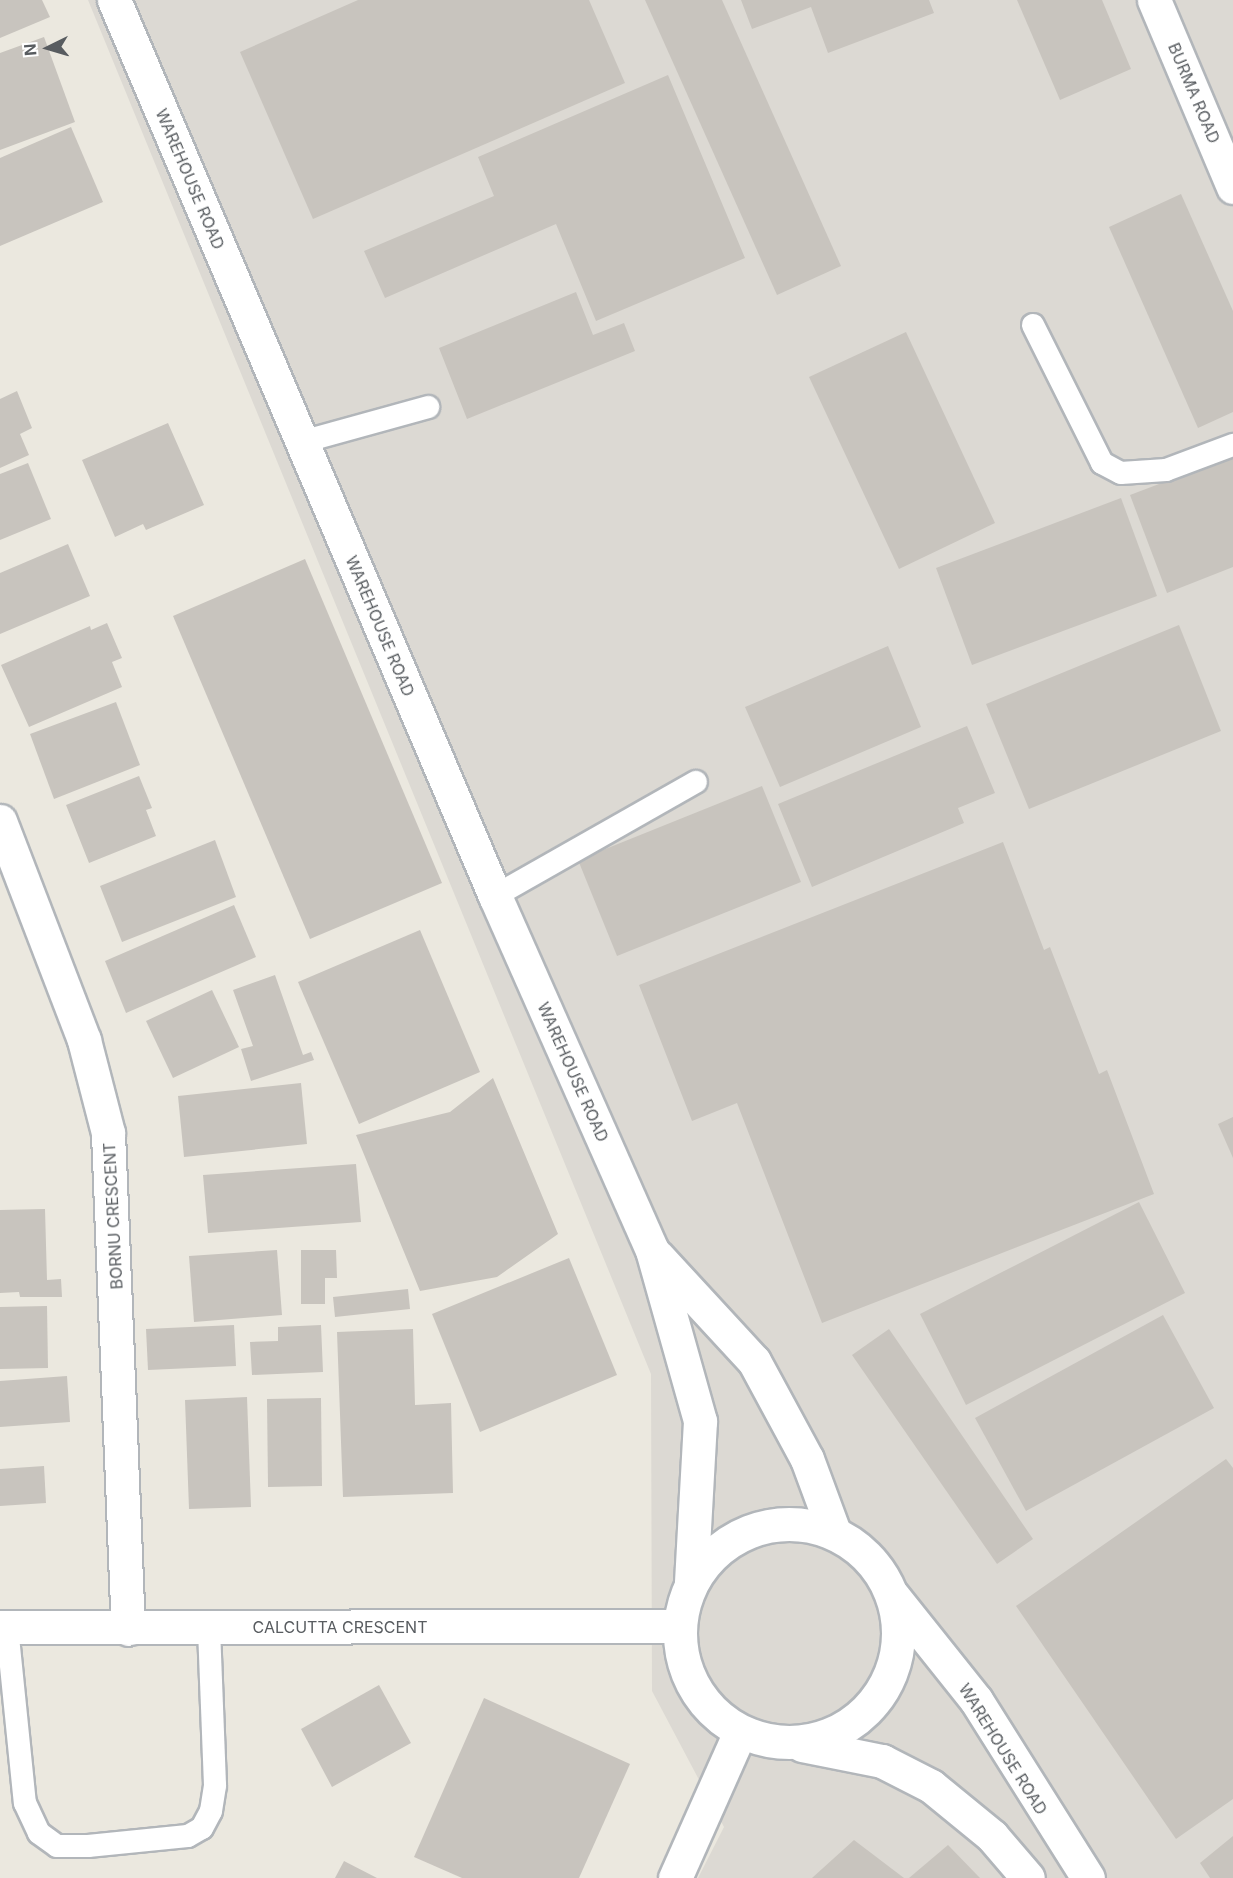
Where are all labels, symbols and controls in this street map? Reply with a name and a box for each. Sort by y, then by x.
north arrow [18,18,78,78]
street label: BURMA ROAD [1164,40,1224,146]
text: N [20,43,41,57]
street label: WAREHOUSE ROAD [152,106,228,252]
street label: WAREHOUSE ROAD [342,553,418,699]
street label: WAREHOUSE ROAD [534,999,612,1145]
street label: BORNU CRESCENT [100,1142,126,1290]
street label: CALCUTTA CRESCENT [253,1617,427,1637]
street label: WAREHOUSE ROAD [955,1680,1051,1818]

